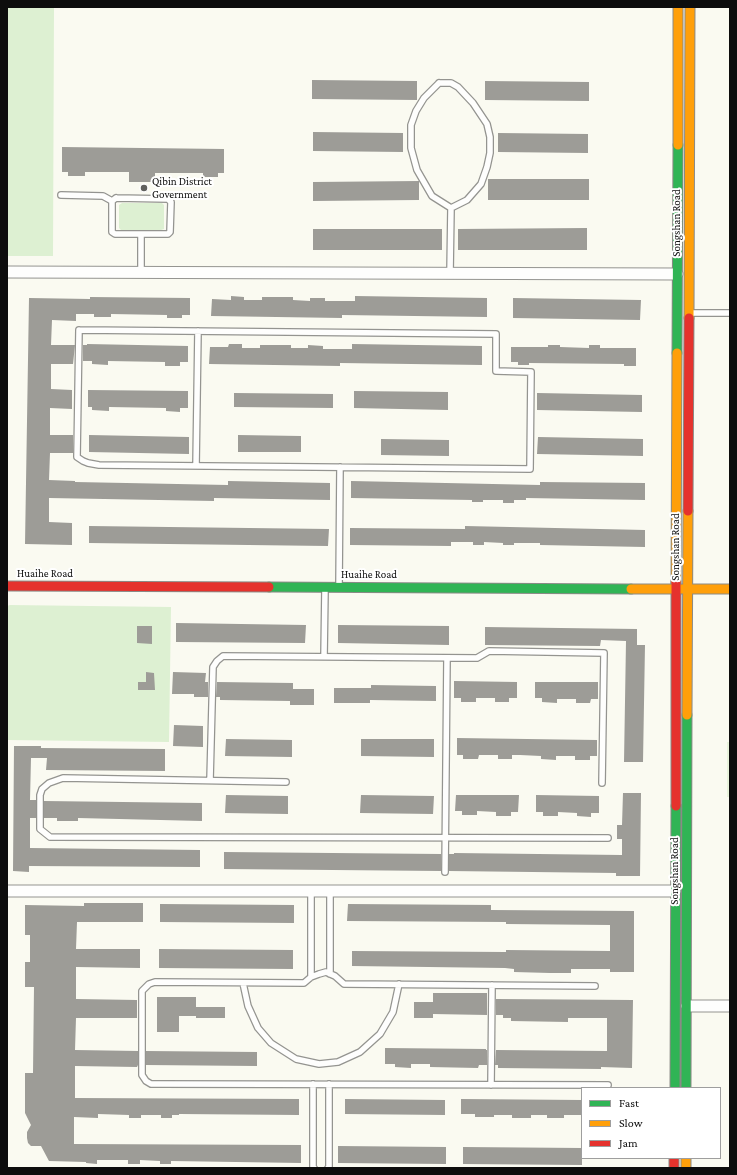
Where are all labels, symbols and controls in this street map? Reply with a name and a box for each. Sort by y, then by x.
place label: Qibin District Government [152,175,212,201]
marker: Qibin District Government [139,183,149,193]
street label: Songshan Road [670,189,684,257]
street label: Songshan Road [669,513,683,581]
street label: Huaihe Road [17,567,73,581]
street label: Huaihe Road [341,568,397,582]
street label: Songshan Road [668,837,682,905]
legend [581,1087,721,1159]
text: Fast [619,1096,639,1110]
text: Slow [619,1116,643,1130]
text: Jam [619,1136,638,1150]

